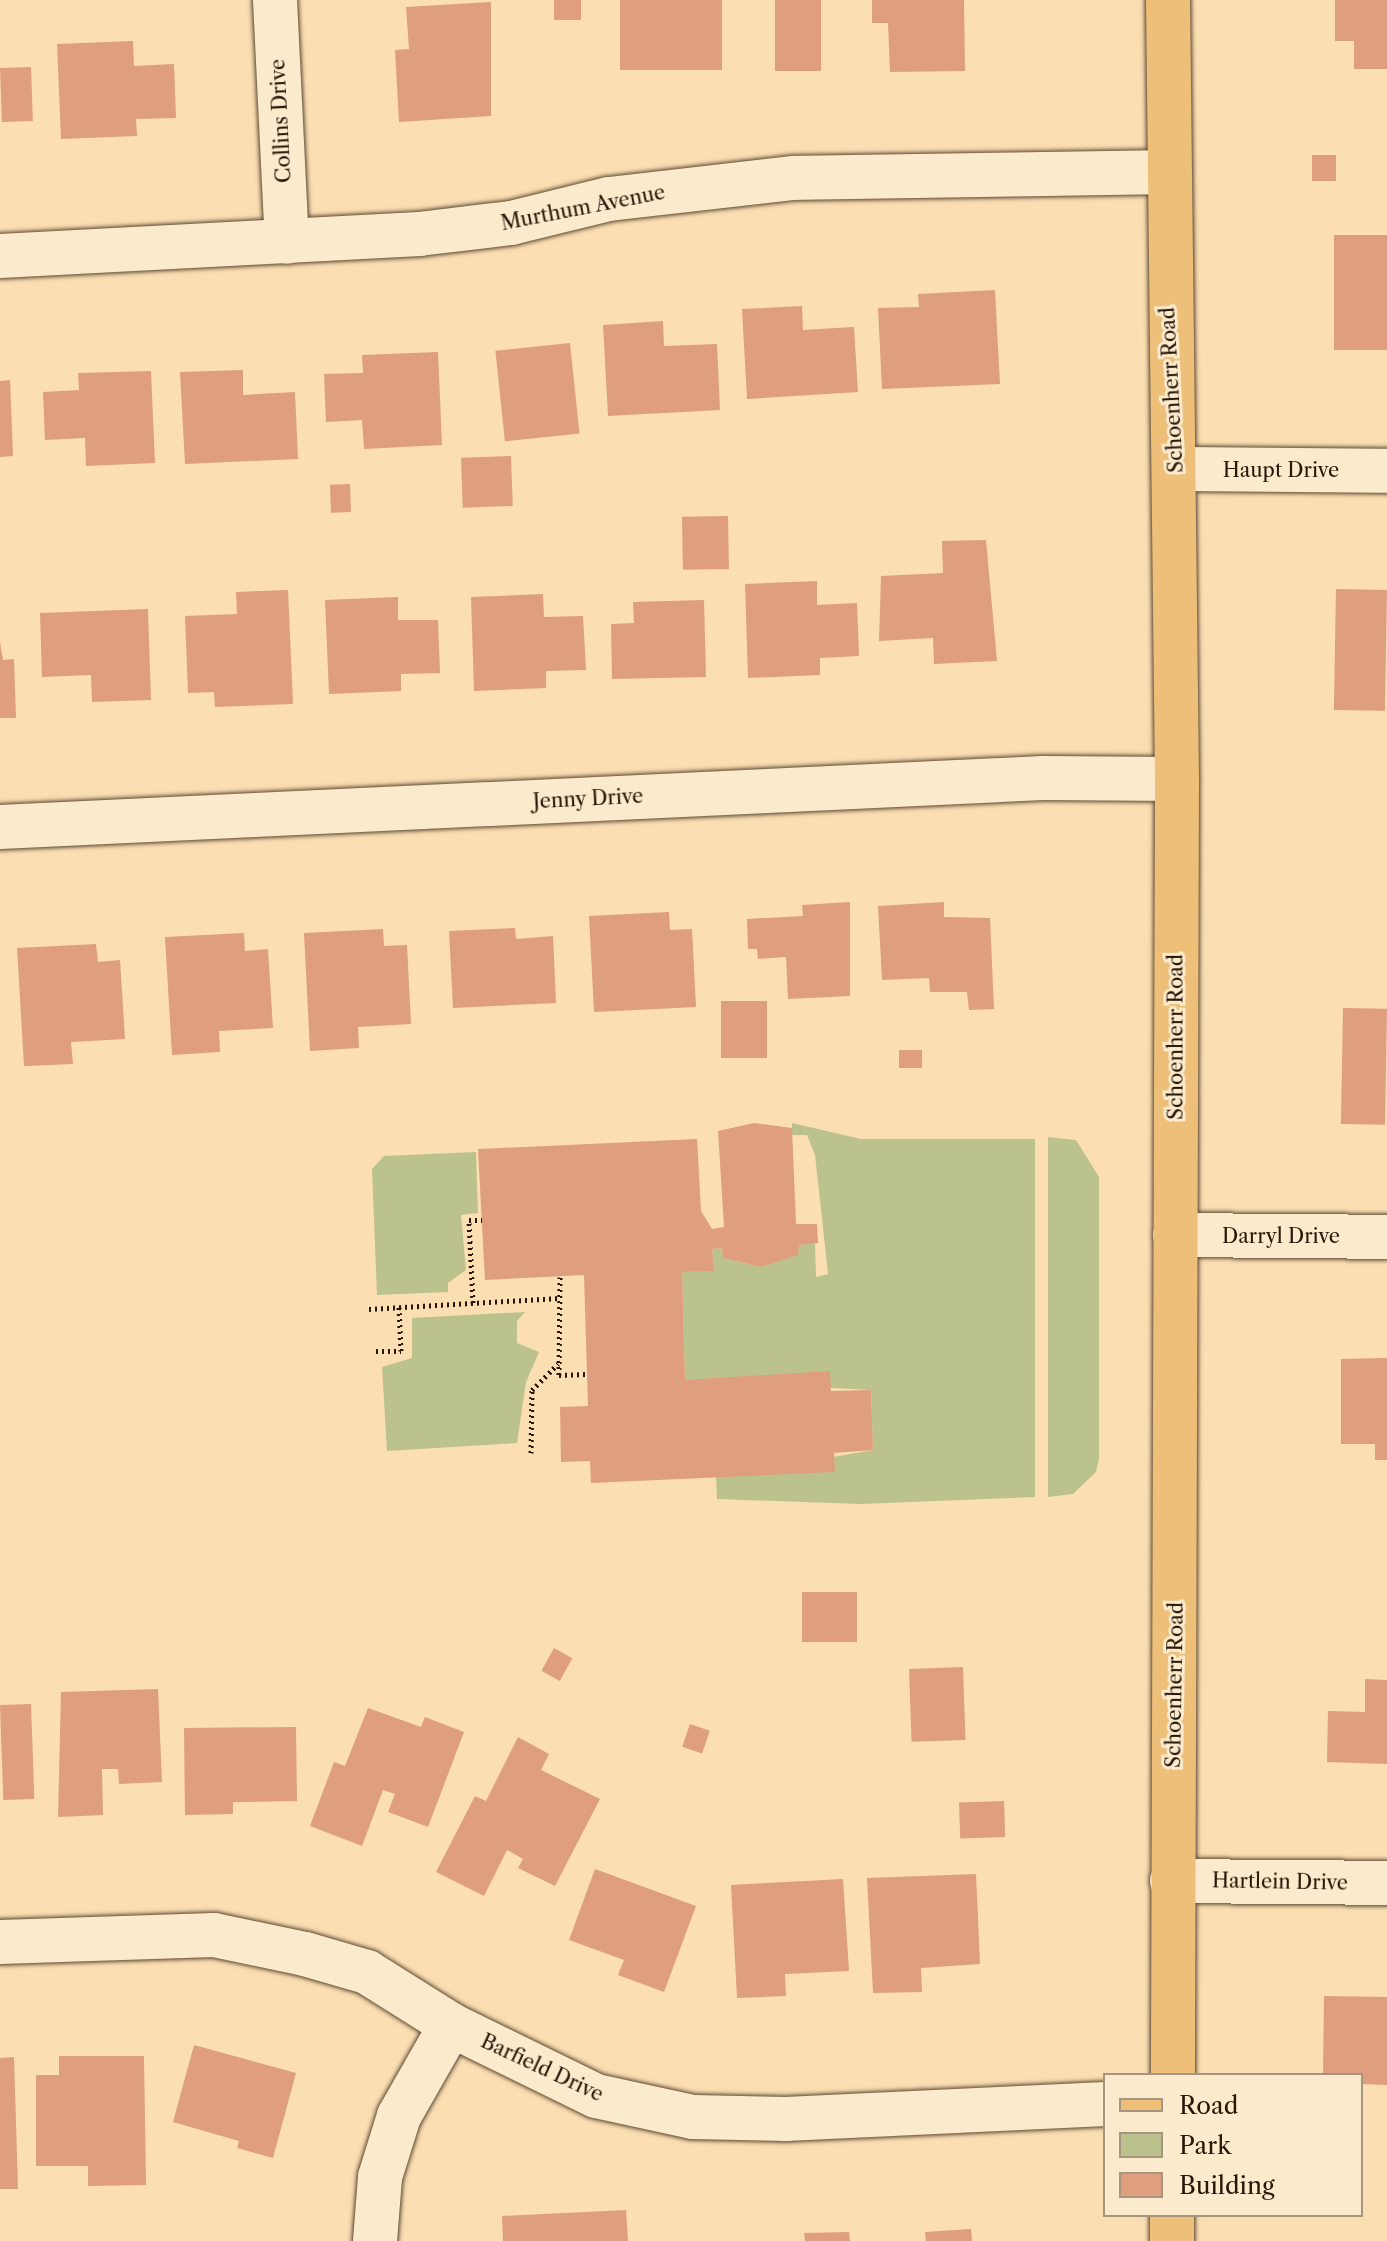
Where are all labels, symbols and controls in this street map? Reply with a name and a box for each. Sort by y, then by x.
street label: Collins Drive [266,58,296,184]
street label: Murthum Avenue [498,180,668,236]
street label: Schoenherr Road [1156,306,1188,474]
street label: Haupt Drive [1223,458,1339,482]
street label: Jenny Drive [532,784,644,814]
street label: Schoenherr Road [1164,954,1188,1120]
street label: Darryl Drive [1222,1224,1340,1248]
street label: Schoenherr Road [1162,1602,1188,1768]
street label: Hartlein Drive [1212,1869,1348,1895]
street label: Barfield Drive [477,2029,607,2107]
legend [1103,2073,1363,2217]
text: Road [1179,2091,1238,2120]
text: Park [1179,2131,1231,2160]
text: Building [1179,2171,1275,2200]

